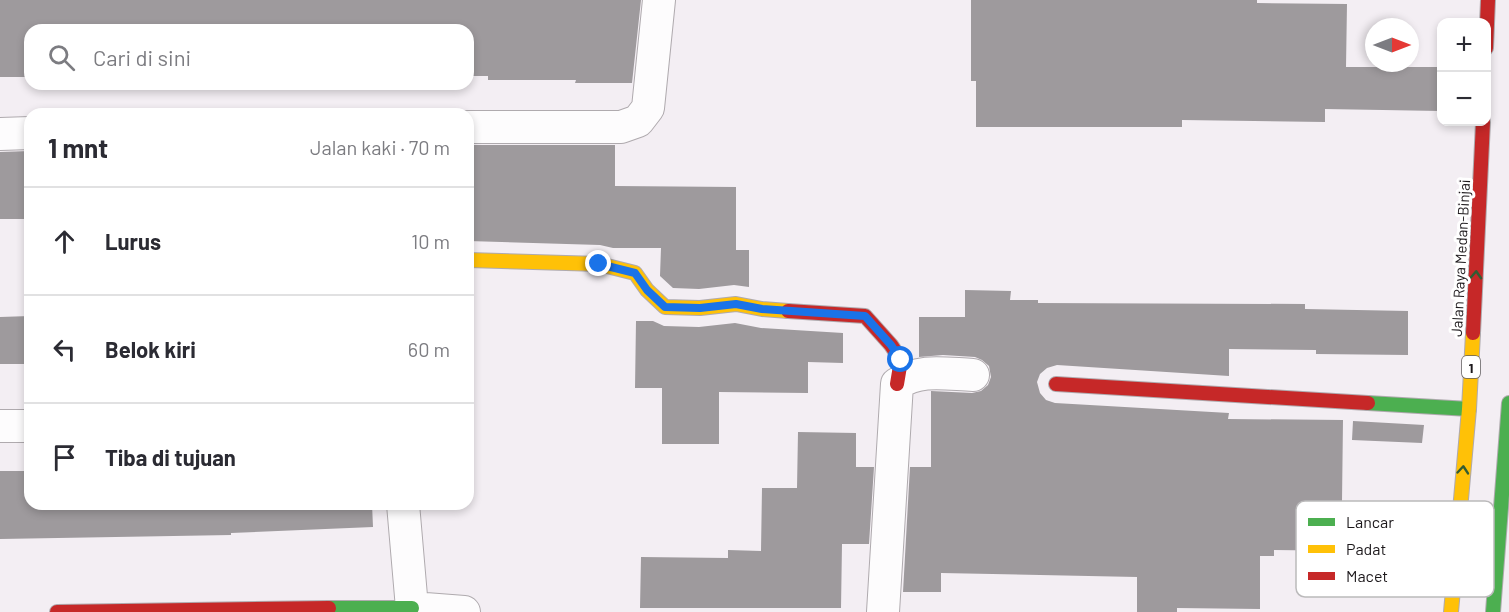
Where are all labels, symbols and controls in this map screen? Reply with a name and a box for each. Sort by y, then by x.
north arrow [1365,18,1419,72]
map controls [1437,18,1491,126]
button: + [1437,18,1491,72]
search box [24,24,474,90]
icon: search [45,41,78,74]
text: Cari di sini [93,44,191,70]
button: − [1437,72,1491,126]
text: 1 mnt [48,132,108,163]
text: Jalan kaki · 70 m [310,135,450,159]
street label: Jalan Raya Medan-Binjai [1447,179,1473,337]
icon: ahead [48,225,81,258]
text: Lurus [105,228,161,254]
text: 10 m [411,229,450,253]
route end [585,250,611,276]
one-way arrow [1469,271,1482,280]
icon: left [48,333,81,366]
text: Belok kiri [105,336,196,362]
text: 60 m [408,337,450,361]
route start [887,346,913,372]
road number: 1 [1462,356,1480,378]
icon: arrive [48,441,81,474]
text: Tiba di tujuan [105,444,236,470]
one-way arrow [1456,465,1469,475]
legend [1296,501,1494,597]
text: Lancar [1346,512,1394,531]
text: Padat [1346,539,1386,558]
text: Macet [1346,566,1388,585]

